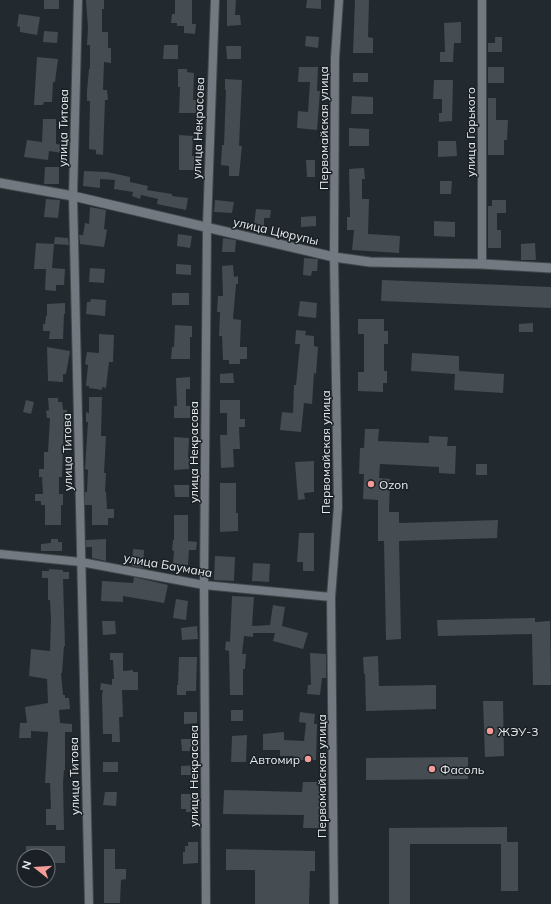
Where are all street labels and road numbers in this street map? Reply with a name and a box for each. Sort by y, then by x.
street label: Первомайская улица [316,66,331,190]
street label: улица Некрасова [189,77,207,179]
street label: улица Горького [463,87,478,177]
street label: улица Титова [55,89,71,167]
street label: улица Цюрупы [232,214,320,248]
street label: Первомайская улица [318,390,333,514]
street label: улица Некрасова [186,401,201,503]
street label: улица Титова [59,413,75,491]
street label: улица Баумана [122,550,214,580]
street label: Первомайская улица [314,714,329,838]
street label: улица Некрасова [186,725,201,827]
street label: улица Титова [66,737,82,815]

